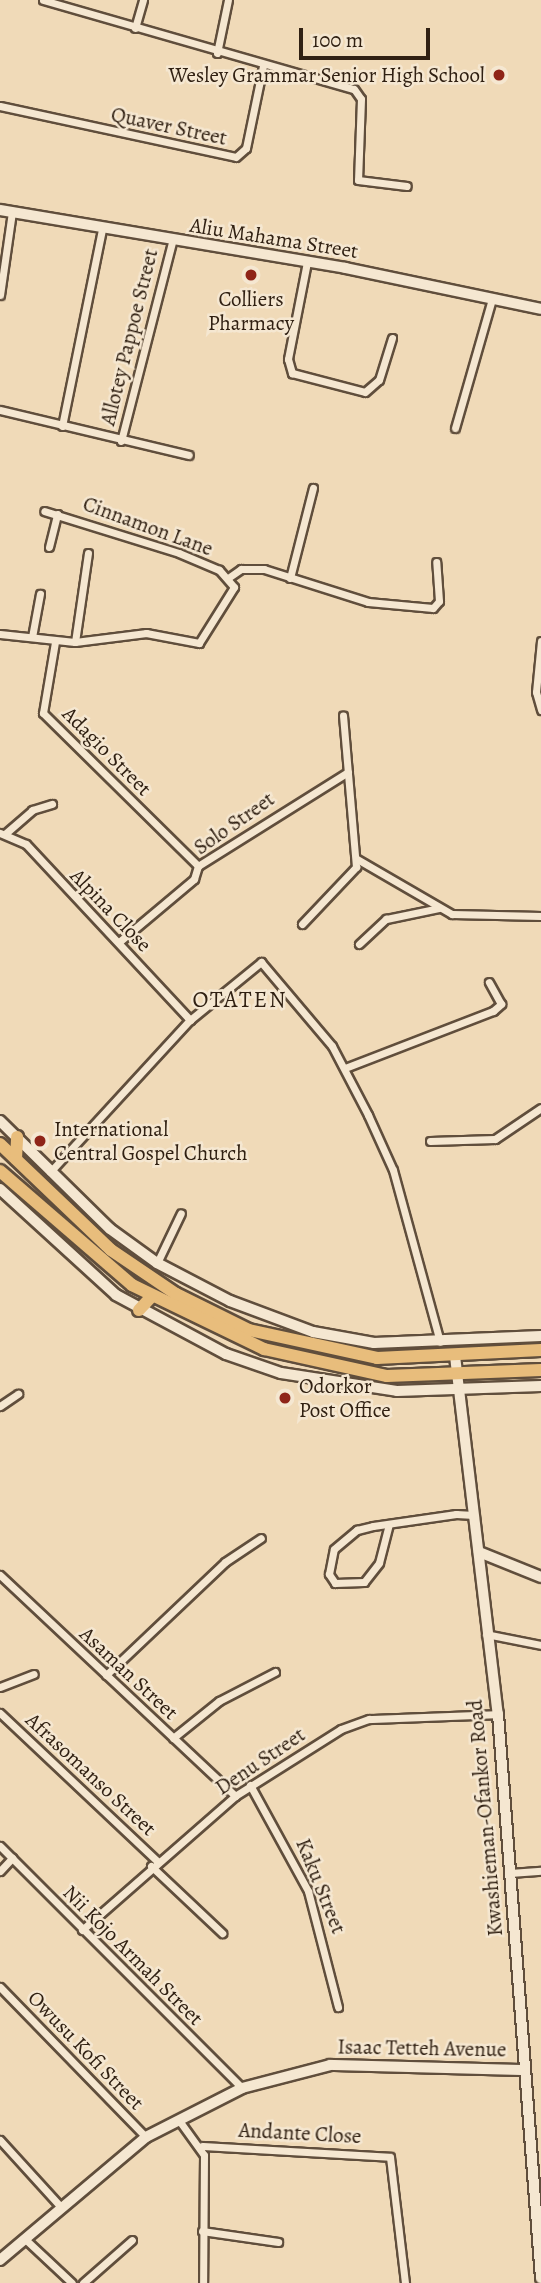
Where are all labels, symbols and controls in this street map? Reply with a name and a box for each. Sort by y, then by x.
scale bar [303,14,434,58]
text: 100 m [312,26,363,54]
place label: Wesley Grammar Senior High School [168,62,485,88]
marker: Wesley Grammar Senior High School [491,67,507,83]
street label: Quaver Street [109,101,229,151]
street label: Aliu Mahama Street [188,212,360,264]
street label: Allotey Pappoe Street [95,246,163,428]
marker: Colliers Pharmacy [243,267,259,283]
place label: Colliers Pharmacy [208,286,294,336]
street label: Cinnamon Lane [80,491,216,561]
street label: Adagio Street [57,701,157,801]
street label: Solo Street [189,786,279,860]
street label: Alpina Close [65,863,157,957]
district label: OTATEN [193,986,287,1014]
place label: International Central Gospel Church [54,1116,247,1166]
marker: International Central Gospel Church [32,1133,48,1149]
place label: Odorkor Post Office [299,1373,391,1423]
marker: Odorkor Post Office [277,1390,293,1406]
street label: Asaman Street [75,1621,183,1725]
street label: Kwashieman-Ofankor Road [462,1699,508,1937]
street label: Afrasomanso Street [21,1707,161,1841]
street label: Denu Street [210,1722,310,1800]
street label: Kaku Street [291,1835,351,1937]
street label: Nii Kojo Armah Street [58,1880,208,2030]
street label: Owusu Kofi Street [23,1985,149,2115]
street label: Isaac Tetteh Avenue [337,2034,507,2062]
street label: Andante Close [238,2117,362,2149]

